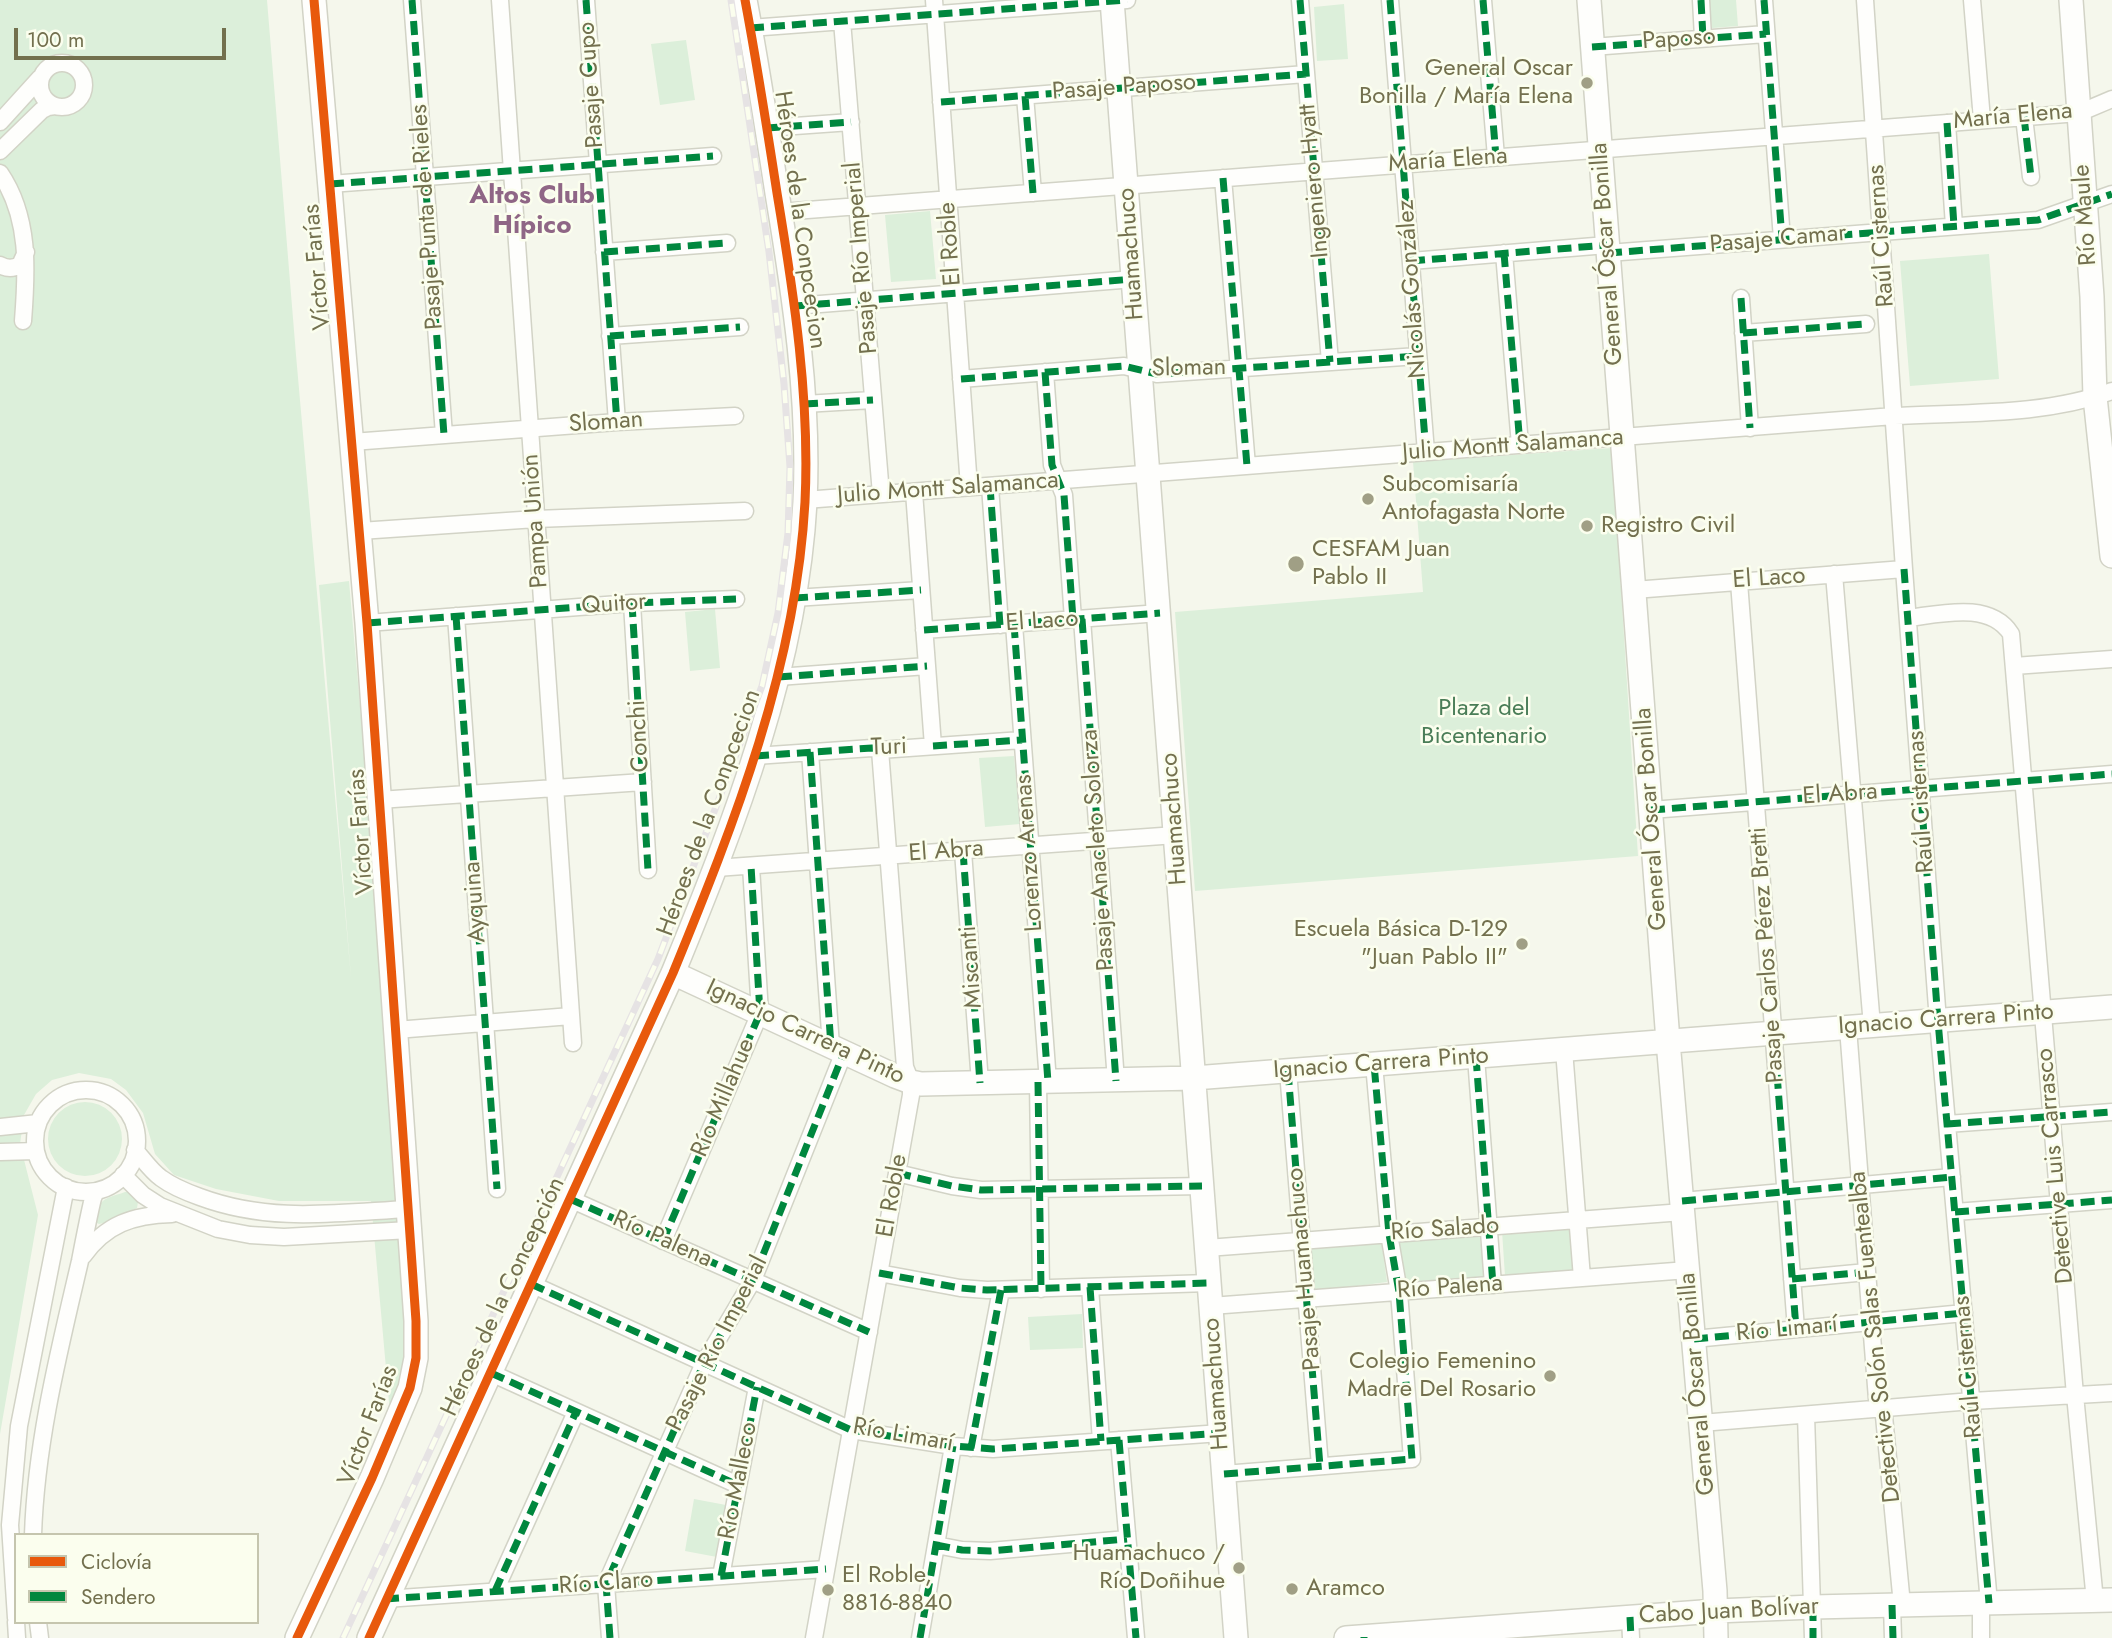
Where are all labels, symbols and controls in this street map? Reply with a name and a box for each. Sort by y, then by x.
scale bar [18,14,229,58]
street label: Pasaje Cupo [573,21,611,149]
street label: Paposo [1641,23,1717,57]
text: 100 m [27,25,84,55]
place label: General Oscar Bonilla / María Elena [1359,55,1573,111]
street label: Pasaje Paposo [1051,69,1197,107]
marker: General Oscar Bonilla / María Elena [1579,75,1595,91]
street label: Héroes de la Conpcecion [767,89,831,351]
street label: María Elena [1952,97,2074,137]
street label: Pasaje Punta de Rieles [406,103,450,331]
street label: Ingeniero Hyatt [1294,103,1336,259]
street label: María Elena [1387,142,1509,180]
street label: General Óscar Bonilla [1586,142,1630,366]
street label: Pasaje Río Imperial [839,161,885,355]
street label: Río Maule [2068,163,2104,267]
street label: Raúl Cisternas [1863,164,1901,308]
district label: Altos Club Hípico [469,181,595,242]
street label: Huamachuco [1113,187,1151,321]
street label: Nicolás González [1392,199,1434,379]
street label: El Roble [934,201,968,287]
street label: Víctor Farías [298,203,338,331]
street label: Pasaje Camar [1708,220,1848,260]
street label: Sloman [1151,354,1227,384]
street label: Sloman [568,406,644,440]
street label: Julio Montt Salamanca [1401,424,1625,468]
street label: Pampa Unión [517,453,555,589]
street label: Julio Montt Salamanca [836,467,1060,511]
place label: Subcomisaría Antofagasta Norte [1382,471,1565,527]
marker: Subcomisaría Antofagasta Norte [1360,491,1376,507]
place label: Registro Civil [1601,512,1735,540]
marker: Registro Civil [1579,518,1595,534]
place label: CESFAM Juan Pablo II [1312,536,1450,592]
marker: CESFAM Juan Pablo II [1286,554,1306,574]
street label: El Laco [1732,562,1806,596]
street label: Quitor [581,588,647,622]
street label: El Laco [1005,605,1079,639]
street label: Héroes de la Conpcecion [652,686,768,940]
park label: Plaza del Bicentenario [1421,695,1547,751]
street label: Conchi [624,699,656,773]
street label: General Óscar Bonilla [1630,707,1674,931]
street label: Pasaje Anacleto Solorza [1076,728,1122,972]
street label: Raúl Cisternas [1903,730,1941,874]
street label: Turi [870,733,908,763]
street label: Huamachuco [1156,752,1194,886]
street label: Víctor Farías [343,768,381,896]
street label: Lorenzo Arenas [1010,773,1050,933]
street label: El Abra [1801,778,1879,812]
street label: Pasaje Carlos Pérez Bretti [1745,826,1791,1084]
street label: El Abra [907,835,985,869]
street label: Ayquina [459,860,493,944]
place label: Escuela Básica D-129 "Juan Pablo II" [1294,916,1508,972]
street label: Miscanti [955,925,989,1009]
marker: Escuela Básica D-129 "Juan Pablo II" [1514,936,1530,952]
street label: Ignacio Carrera Pinto [701,974,909,1092]
street label: Ignacio Carrera Pinto [1837,998,2055,1042]
street label: Río Millahue [686,1034,762,1162]
street label: Ignacio Carrera Pinto [1272,1042,1490,1086]
street label: Detective Luis Carrasco [2031,1047,2081,1285]
street label: El Roble [872,1152,914,1240]
street label: Pasaje Huamachuco [1282,1166,1328,1372]
street label: Detective Solón Salas Fuentealba [1844,1170,1908,1504]
street label: Héroes de la Concepción [436,1173,572,1421]
street label: Río Palena [608,1205,716,1275]
street label: Río Salado [1390,1212,1500,1248]
street label: Pasaje Río Imperial [661,1252,775,1436]
street label: Río Palena [1396,1270,1504,1306]
street label: General Óscar Bonilla [1674,1271,1722,1497]
street label: Raúl Cisternas [1948,1295,1990,1439]
street label: Río Limarí [1735,1311,1839,1349]
street label: Huamachuco [1198,1317,1236,1451]
place label: Colegio Femenino Madre Del Rosario [1347,1348,1536,1404]
street label: Víctor Farías [333,1362,405,1490]
marker: Colegio Femenino Madre Del Rosario [1542,1368,1558,1384]
street label: Río Limarí [850,1413,956,1459]
street label: Río Malleco [714,1420,764,1542]
legend [14,1533,259,1624]
place label: Huamachuco / Río Doñihue [1073,1540,1225,1596]
text: Ciclovía [81,1547,152,1577]
marker: Huamachuco / Río Doñihue [1231,1560,1247,1576]
place label: El Roble, 8816-8840 [842,1562,952,1618]
street label: Río Claro [558,1566,654,1602]
place label: Aramco [1306,1575,1385,1603]
marker: Aramco [1284,1581,1300,1597]
text: Sendero [81,1582,156,1612]
marker: El Roble, 8816-8840 [820,1582,836,1598]
street label: Cabo Juan Bolívar [1638,1593,1820,1631]

